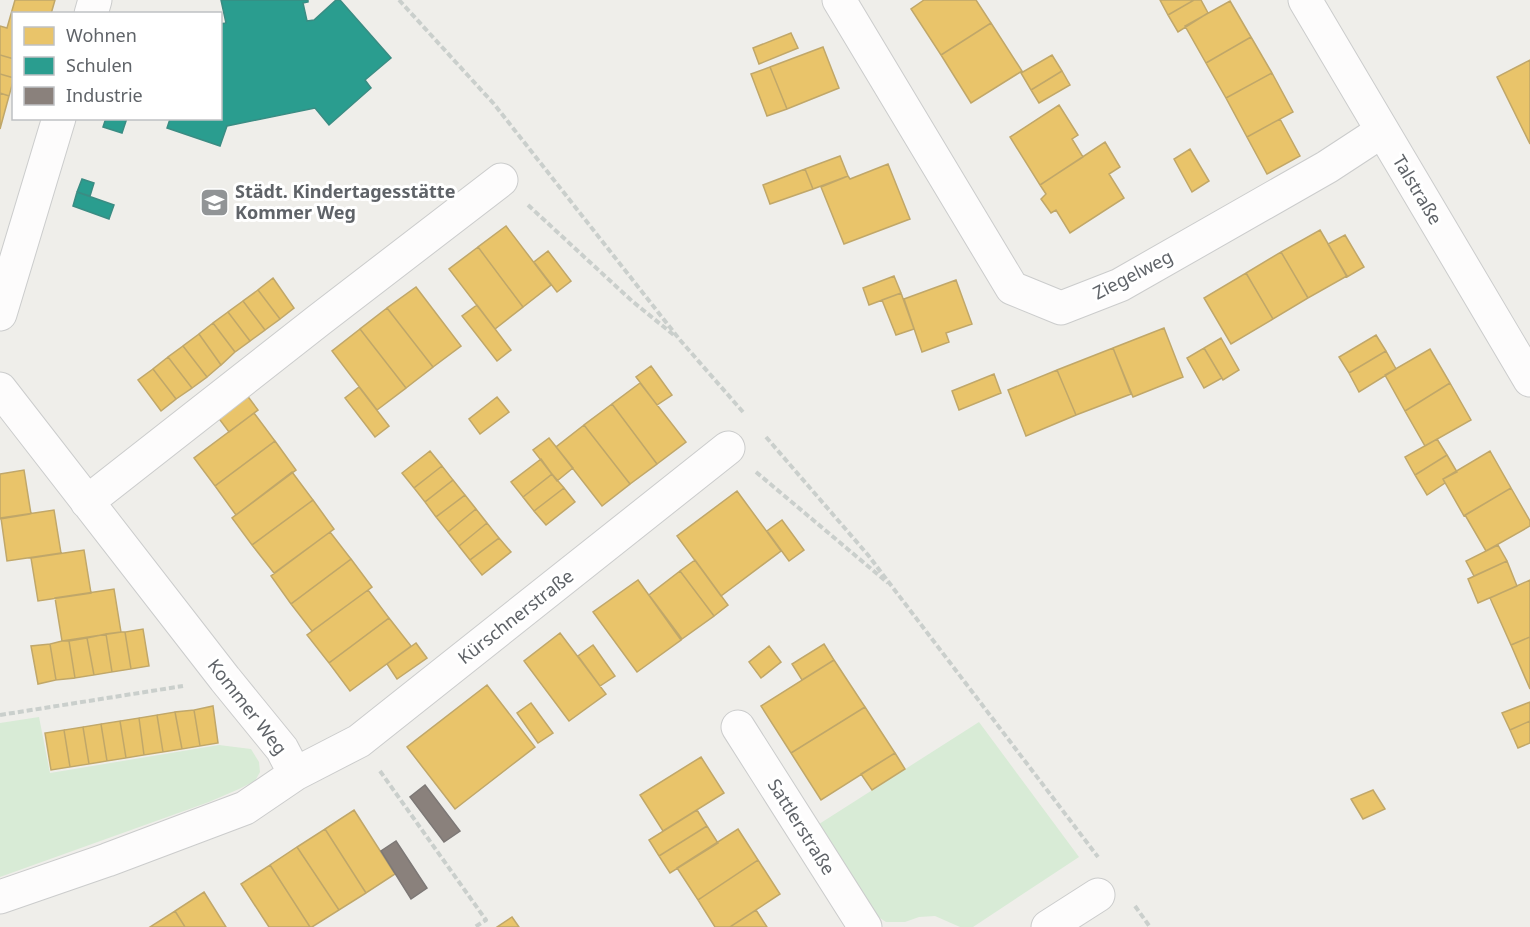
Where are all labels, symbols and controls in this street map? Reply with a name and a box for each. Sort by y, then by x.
legend [12,12,222,120]
text: Wohnen [66,23,137,47]
text: Schulen [66,53,133,77]
text: Industrie [66,83,143,107]
street label: Talstraße [1388,150,1448,229]
place label: Städt. Kindertagesstätte Kommer Weg [235,179,455,224]
school or university icon: Städt. Kindertagesstätte Kommer Weg [198,186,230,218]
street label: Ziegelweg [1089,244,1176,304]
street label: Kürschnerstraße [453,563,578,669]
street label: Kommer Weg [203,653,293,759]
street label: Sattlerstraße [763,774,841,879]

